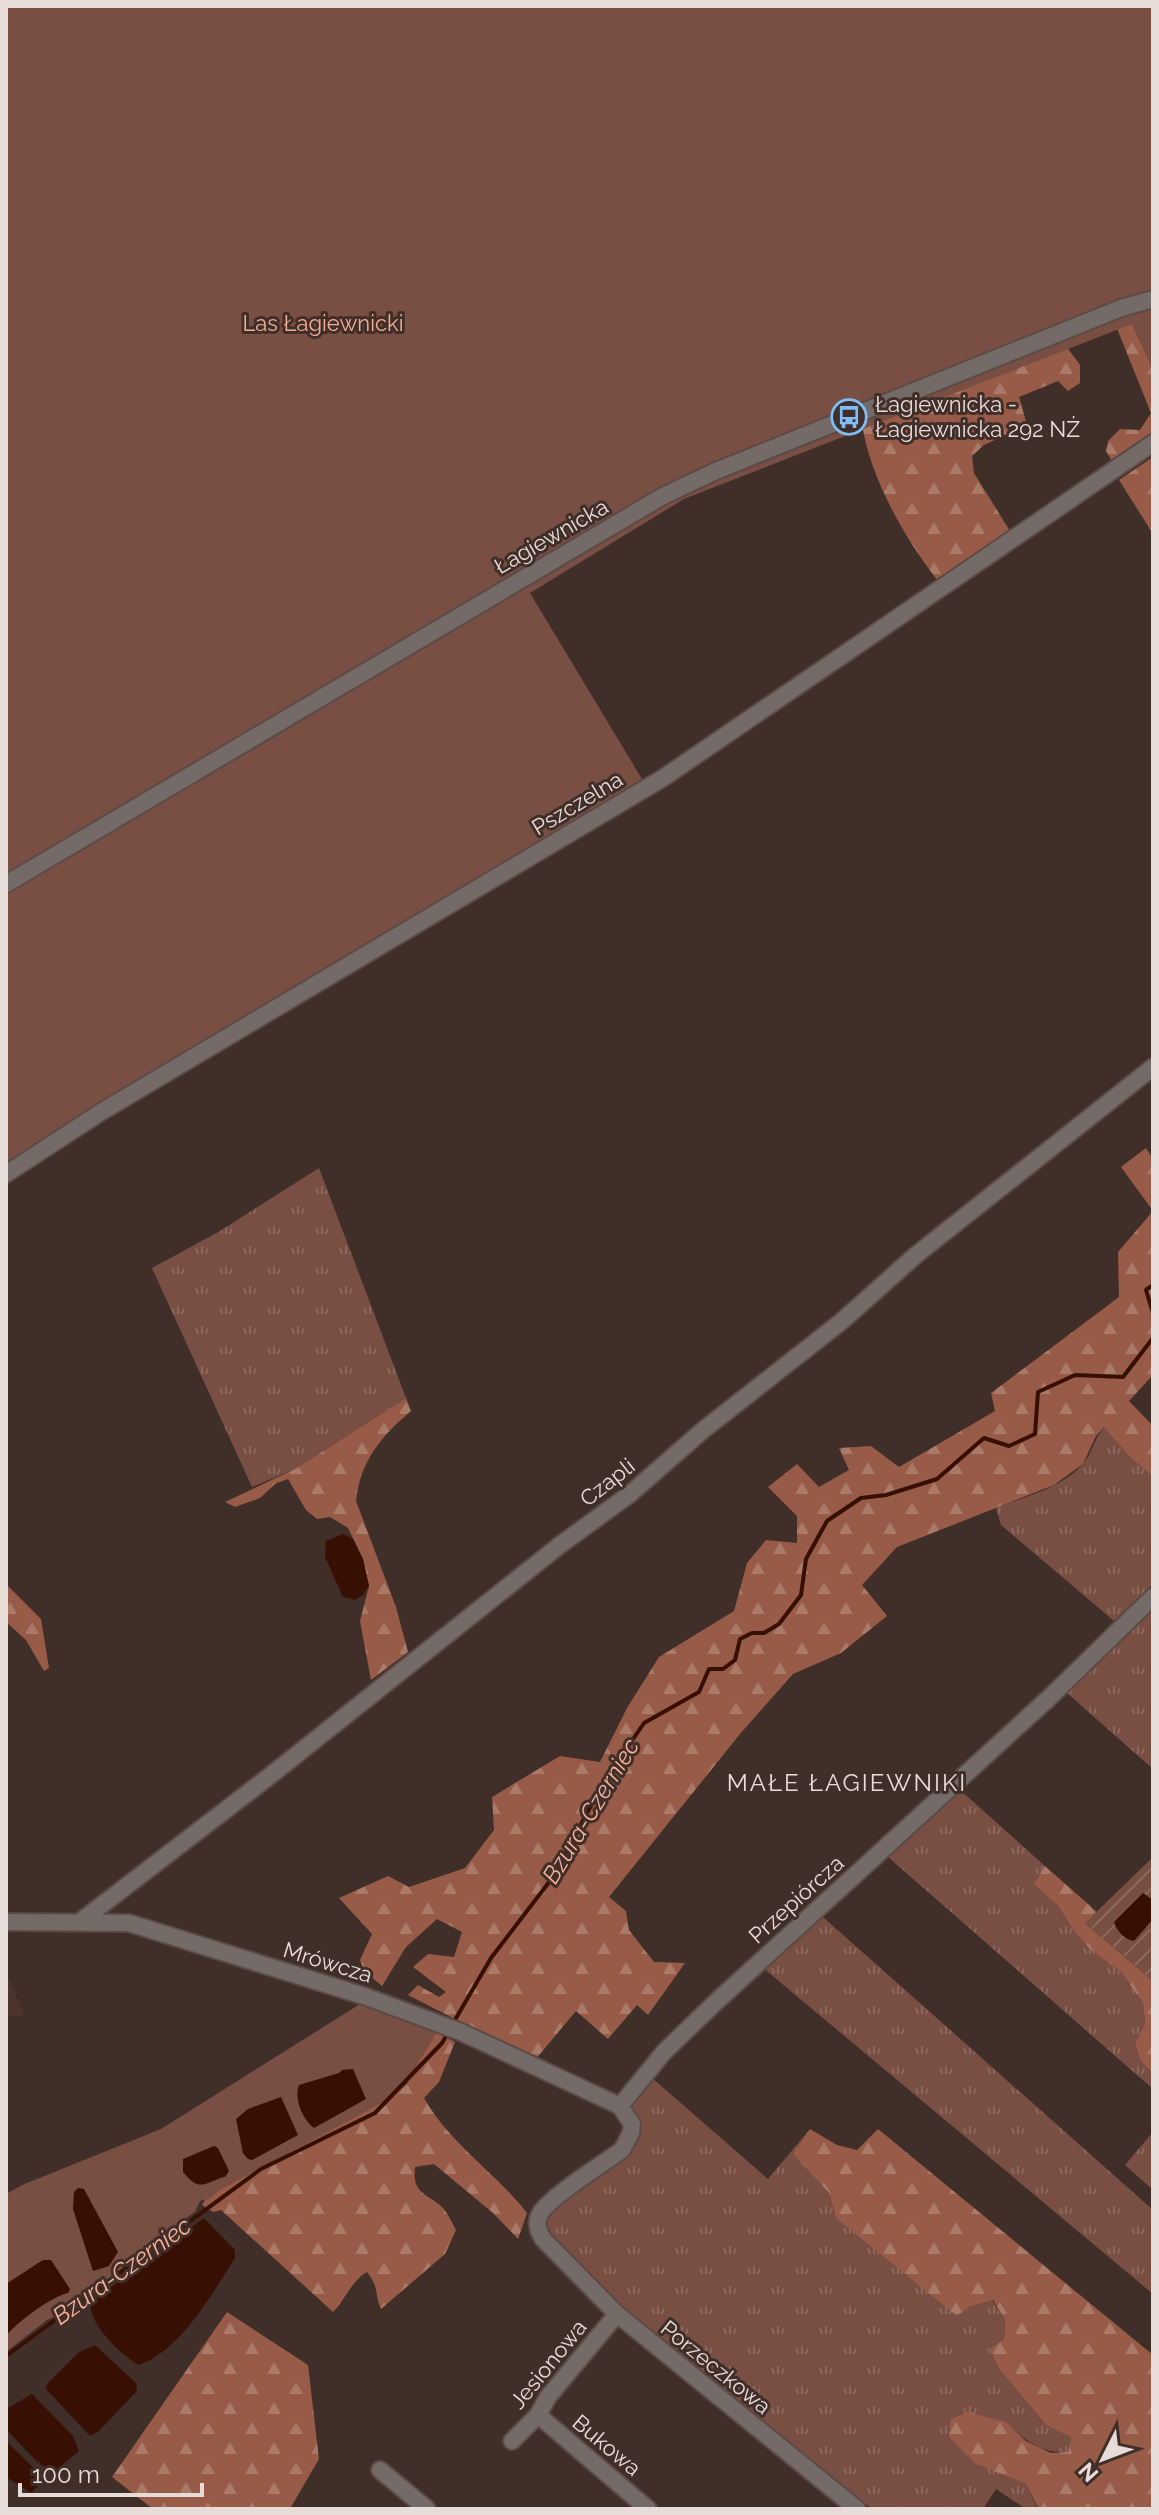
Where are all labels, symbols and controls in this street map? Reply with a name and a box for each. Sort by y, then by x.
park label: Las Łagiewnicki [242,310,404,336]
place label: Łagiewnicka - Łagiewnicka 292 NŻ [875,391,1080,442]
bus stop icon: Łagiewnicka - Łagiewnicka 292 NŻ [830,398,868,436]
street label: Łagiewnicka [489,493,613,579]
street label: Pszczelna [527,766,627,840]
street label: Czapli [574,1453,640,1511]
water label: Bzura-Czerniec [536,1733,645,1888]
district label: MAŁE ŁAGIEWNIKI [727,1768,967,1797]
street label: Przepiórcza [743,1850,849,1948]
street label: Mrówcza [280,1936,376,1988]
water label: Bzura-Czerniec [47,2210,197,2331]
street label: Jesionowa [504,2314,592,2414]
street label: Porzeczkowa [656,2315,776,2419]
street label: Bukowa [568,2409,646,2481]
north arrow [1063,2419,1143,2499]
scale bar [20,2447,202,2497]
text: N [1073,2457,1103,2487]
text: 100 m [32,2460,100,2489]

